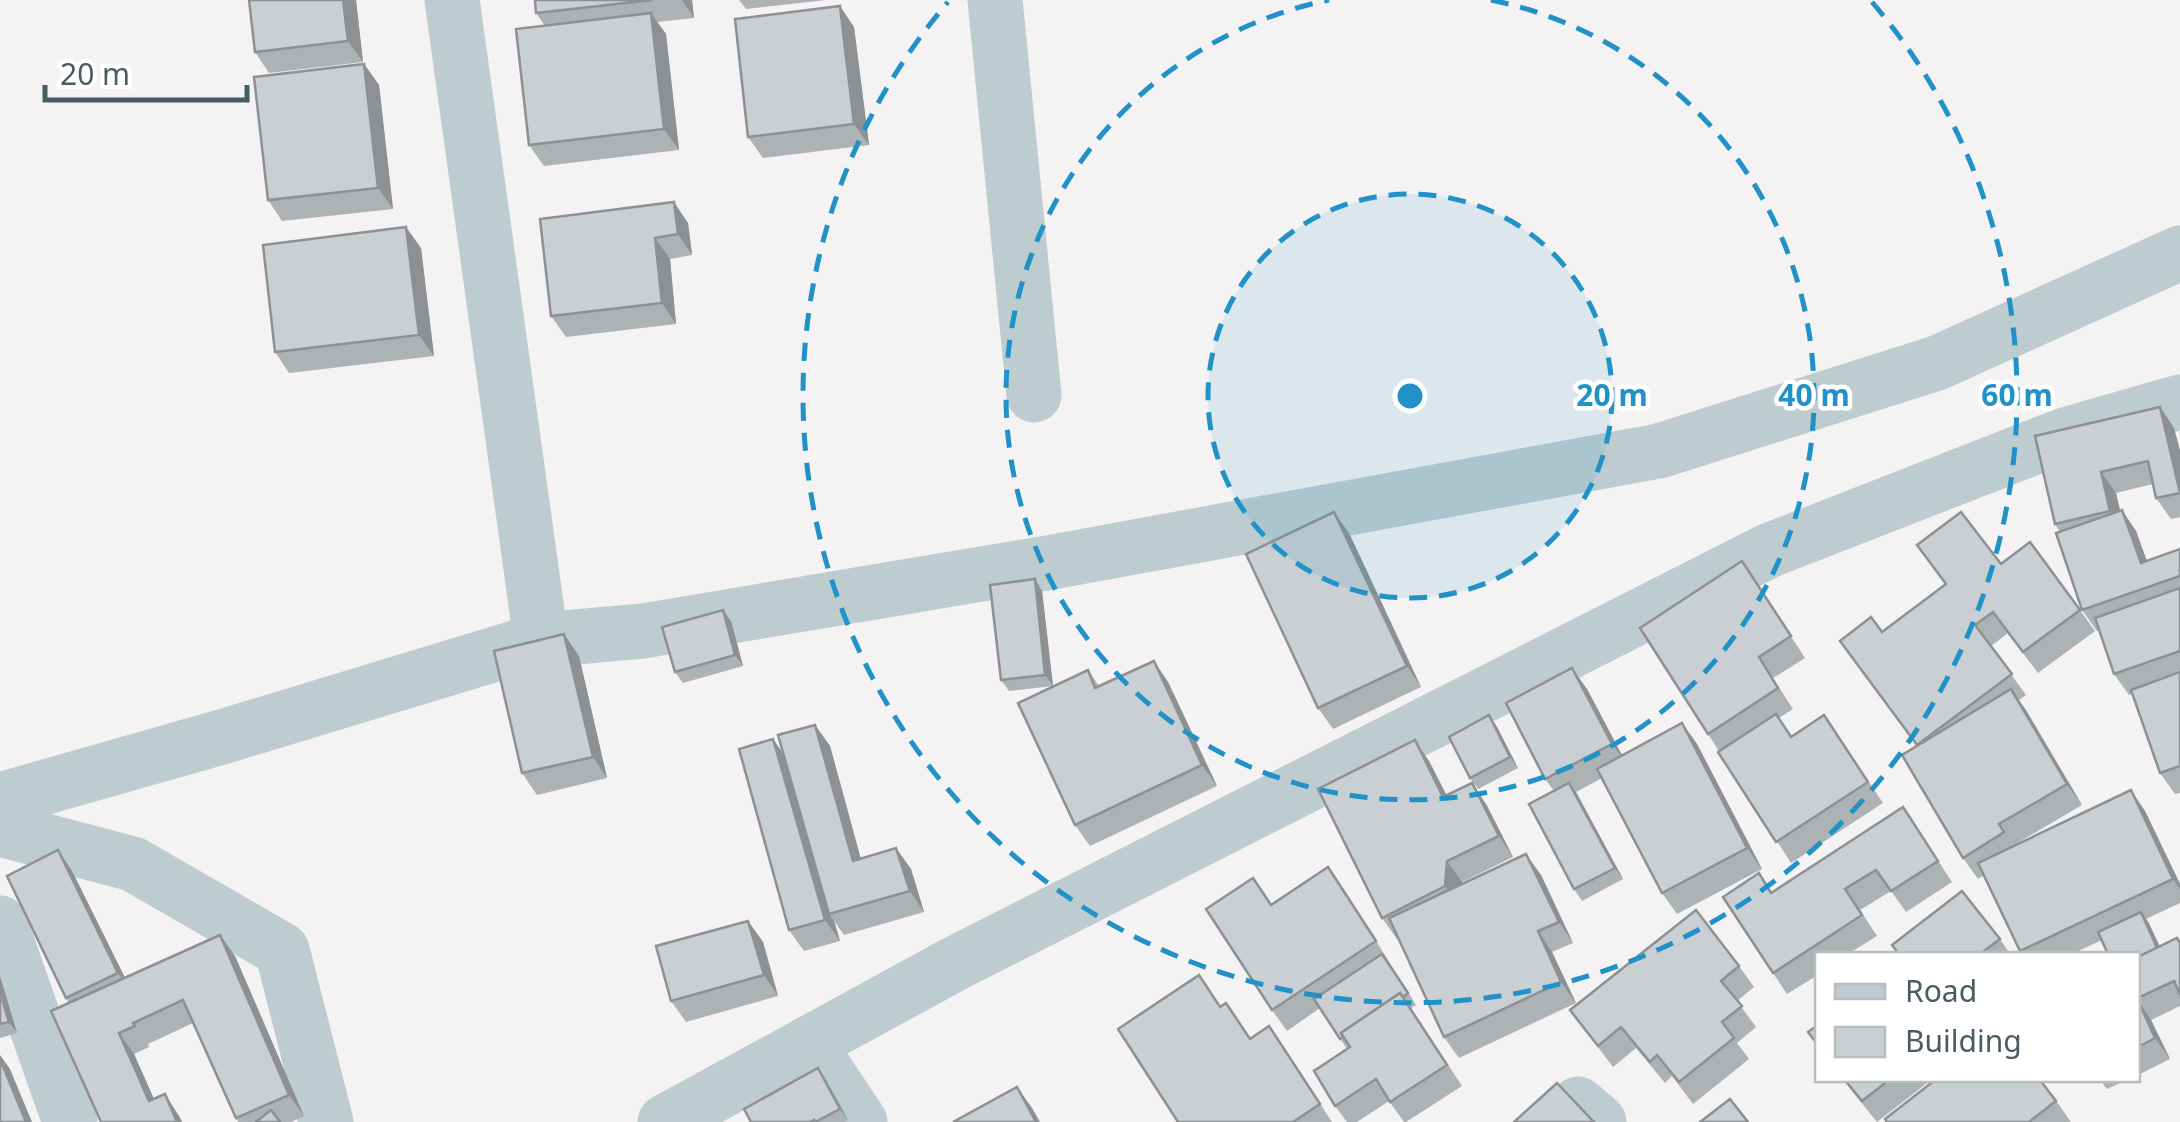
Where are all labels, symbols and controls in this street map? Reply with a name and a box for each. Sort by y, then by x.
scale bar [45,40,248,102]
text: 20 m [60,53,130,94]
text: 20 m [1576,374,1648,415]
text: 40 m [1778,374,1850,415]
text: 60 m [1981,374,2053,415]
centre of rings [1392,378,1428,414]
legend [1815,952,2140,1082]
text: Road [1905,970,1977,1011]
text: Building [1905,1020,2022,1061]

